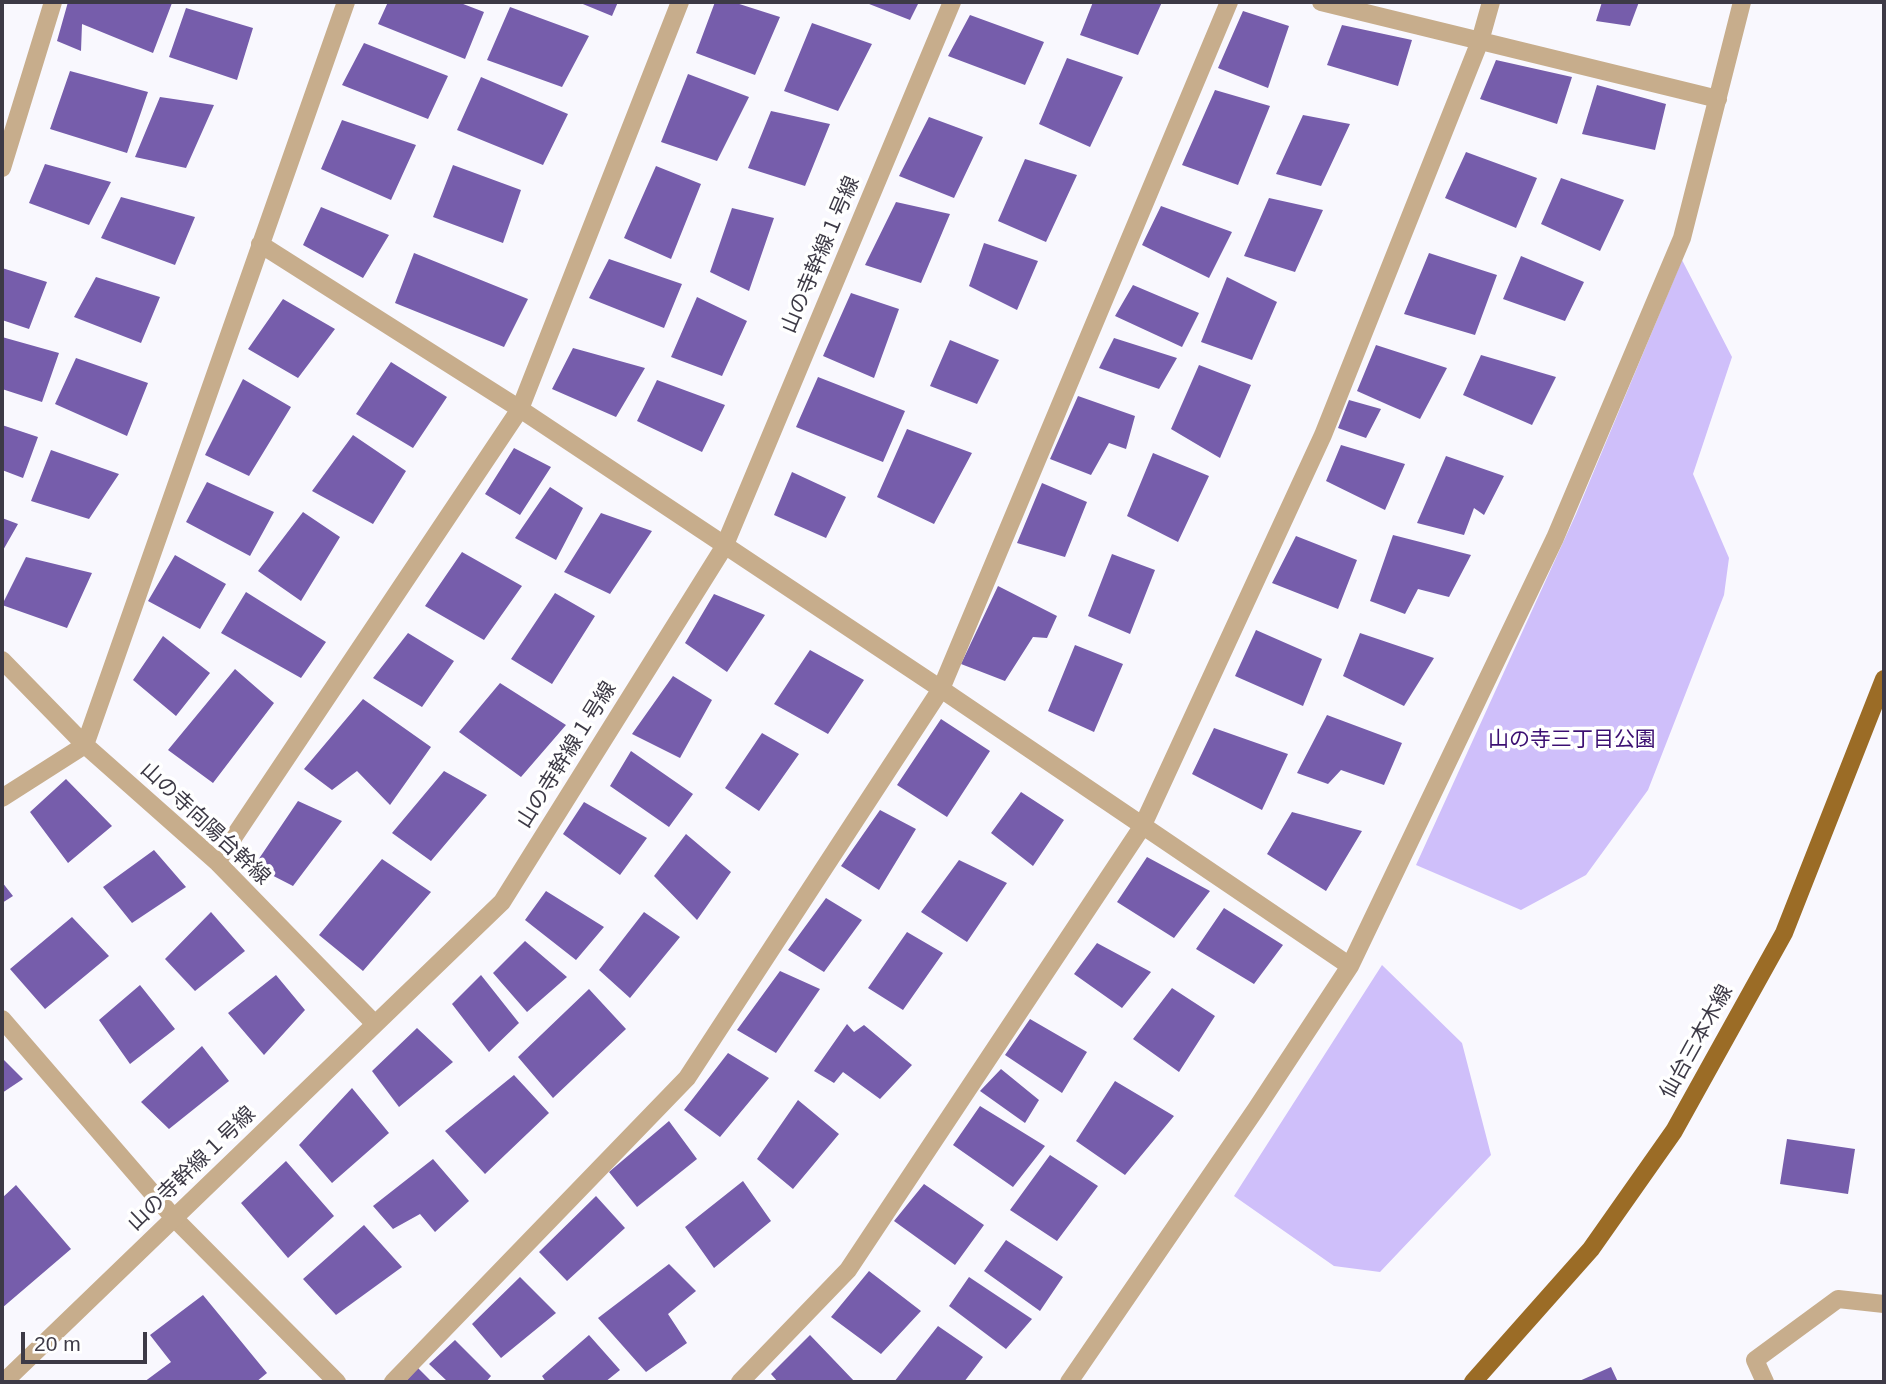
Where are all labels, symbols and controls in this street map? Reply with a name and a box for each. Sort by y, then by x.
street label: 山の寺幹線１号線 [777,173,865,337]
street label: 山の寺幹線１号線 [512,677,622,833]
park label: 山の寺三丁目公園 [1488,727,1656,753]
street label: 山の寺向陽台幹線 [135,757,275,891]
street label: 仙台三本木線 [1655,981,1739,1103]
street label: 山の寺幹線１号線 [123,1102,261,1236]
scale bar [24,1318,150,1362]
text: 20 m [34,1332,81,1355]

